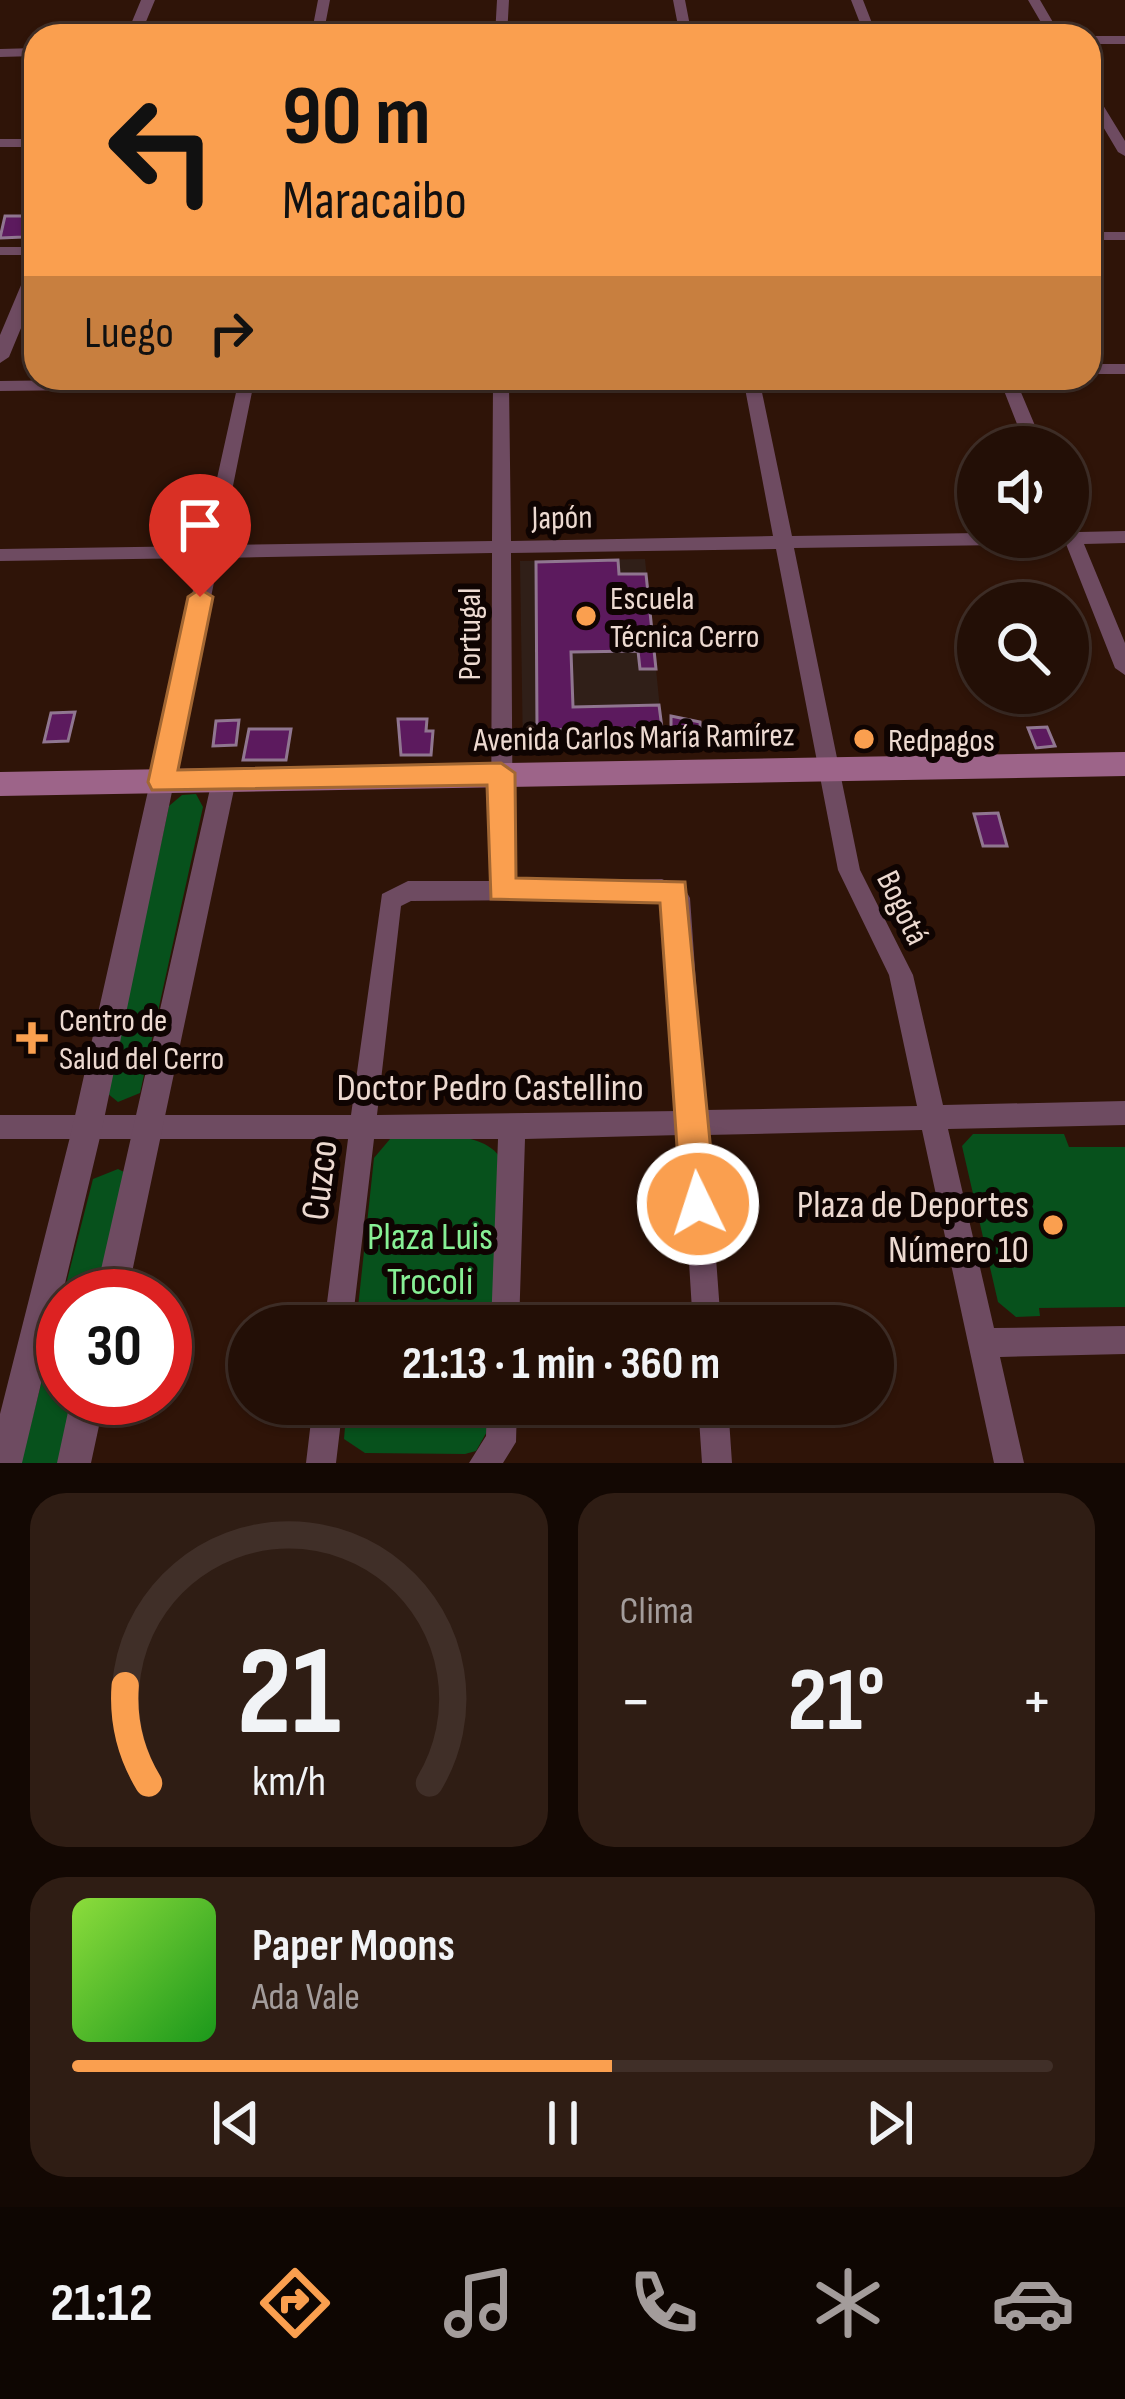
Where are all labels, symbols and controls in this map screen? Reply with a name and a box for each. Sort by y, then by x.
text: 90 m [282,67,431,168]
icon: left [84,72,240,228]
text: Maracaibo [282,169,467,234]
icon: right [198,300,264,366]
text: Luego [84,306,174,361]
map controls [957,426,1089,714]
button: sound [957,426,1089,558]
pin [149,474,251,597]
icon: arrive [167,492,233,558]
street label: Japón [530,497,593,539]
place label: Escuela Técnica Cerro [610,579,760,657]
button: search [957,582,1089,714]
street label: Portugal [450,588,490,680]
marker: Escuela Técnica Cerro [573,603,599,629]
street label: Avenida Carlos María Ramírez [472,715,795,761]
place label: Redpagos [888,721,995,761]
marker: Redpagos [851,726,877,752]
street label: Bogotá [867,864,937,952]
place label: Centro de Salud del Cerro [59,1001,224,1079]
marker: Centro de Salud del Cerro [16,1022,48,1054]
street label: Doctor Pedro Castellino [336,1065,644,1112]
street label: Cuzco [292,1138,349,1223]
position arrow [635,1141,761,1267]
place label: Plaza de Deportes Número 10 [797,1182,1029,1274]
marker: Plaza de Deportes Número 10 [1040,1212,1066,1238]
park label: Plaza Luis Trocoli [367,1214,493,1306]
speed limit sign: 30 [36,1269,192,1425]
text: 21:13 · 1 min · 360 m [402,1337,720,1392]
text: Clima [620,1588,694,1635]
text: 21 [237,1620,341,1769]
text: 21° [787,1648,885,1756]
text: − [620,1663,652,1742]
text: + [1021,1663,1053,1742]
text: km/h [252,1756,326,1808]
text: Paper Moons [252,1919,455,1974]
text: Ada Vale [252,1974,360,2021]
icon: previous [203,2090,269,2156]
icon: pause [530,2090,596,2156]
icon: next [857,2090,923,2156]
icon: directions [253,2261,337,2345]
icon: music [437,2261,521,2345]
icon: phone [622,2261,706,2345]
icon: climate [806,2261,890,2345]
icon: car [991,2261,1075,2345]
text: 21:12 [50,2271,153,2336]

